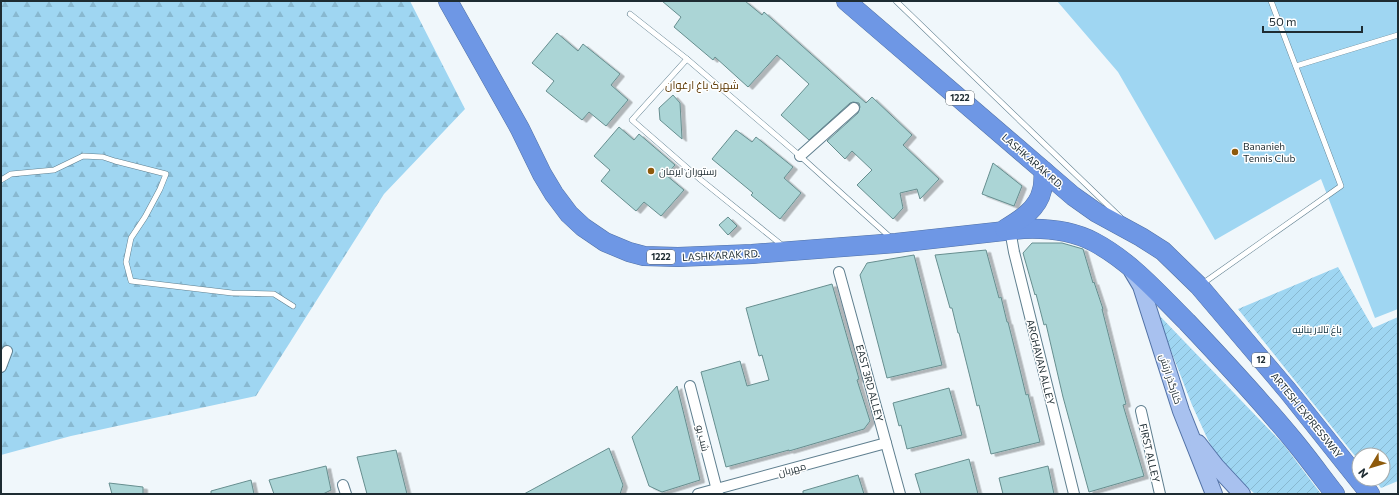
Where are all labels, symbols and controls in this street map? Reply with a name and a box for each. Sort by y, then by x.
scale bar [1263,8,1362,34]
text: 50 m [1269,14,1297,28]
district label: شهرک باغ ارغوان [665,78,739,93]
road number: 1222 [946,91,974,105]
street label: LASHKARAK RD. [1000,131,1066,191]
place label: Bananieh Tennis Club [1243,140,1295,164]
marker: Bananieh Tennis Club [1230,147,1240,157]
place label: رستوران ايرمان [659,165,717,178]
marker: رستوران ايرمان [646,166,656,176]
street label: LASHKARAK RD. [682,247,760,263]
road number: 1222 [647,250,675,264]
street label: ARGHAVAN ALLEY [1025,318,1058,406]
park label: باغ تالار بنانیه [1292,323,1342,336]
street label: EAST 3RD ALLEY [854,343,886,423]
street label: کنارگذر ارتش [1156,352,1185,406]
road number: 12 [1252,353,1270,367]
street label: ARTESH EXPRESSWAY [1269,370,1345,460]
street label: FIRST ALLEY [1137,422,1163,484]
street label: شب بو [694,424,712,452]
north arrow [1351,447,1391,487]
street label: مهربان [777,460,807,479]
text: N [1355,466,1370,481]

